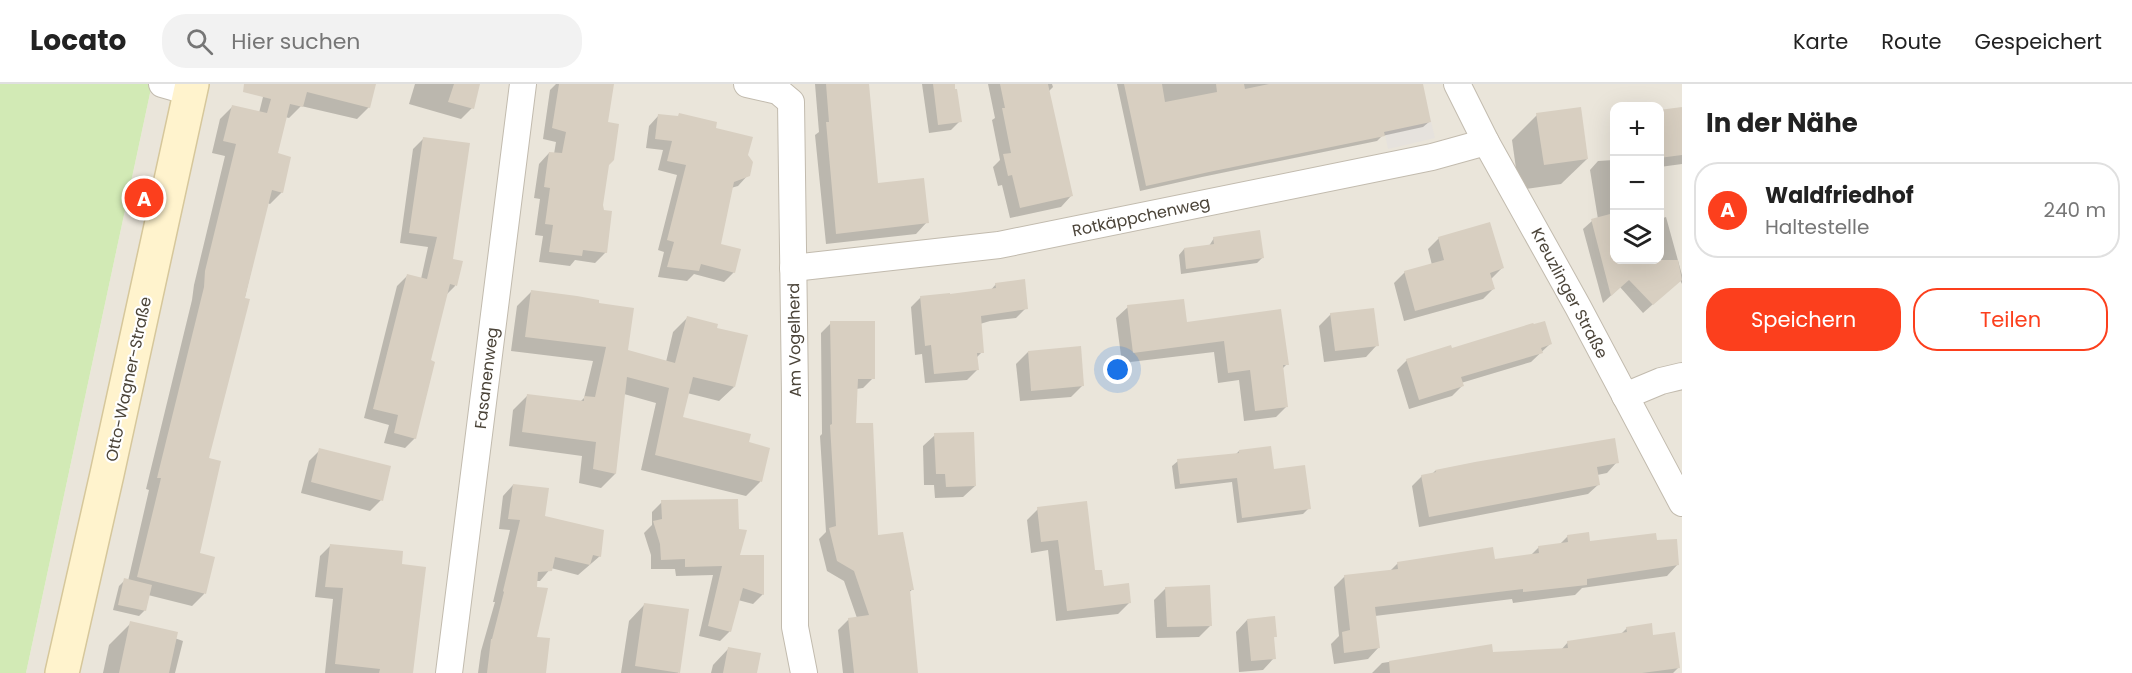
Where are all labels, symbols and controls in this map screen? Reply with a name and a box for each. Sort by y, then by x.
search box [162,14,582,68]
text: Locato [30,21,126,60]
icon: search [183,25,216,58]
text: Hier suchen [231,26,360,57]
text: Karte [1793,27,1848,56]
text: Route [1881,27,1942,56]
text: Gespeichert [1975,27,2102,56]
map controls [1610,102,1664,264]
button: + [1610,102,1664,156]
text: In der Nähe [1706,105,1858,141]
button: − [1610,156,1664,210]
pin: A [124,176,164,220]
text: Waldfriedhof [1765,180,1914,211]
street label: Rotkäppchenweg [1070,191,1212,242]
text: A [1720,196,1735,224]
text: 240 m [2043,196,2106,224]
button: layers [1610,210,1664,264]
text: Haltestelle [1765,213,1869,241]
street label: Kreuzlinger Straße [1525,224,1614,363]
street label: Am Vogelherd [782,283,807,397]
button: Speichern [1706,288,1901,351]
button: Teilen [1913,288,2108,351]
street label: Otto-Wagner-Straße [100,294,157,464]
street label: Fasanenweg [469,326,504,430]
your location [1103,355,1132,384]

